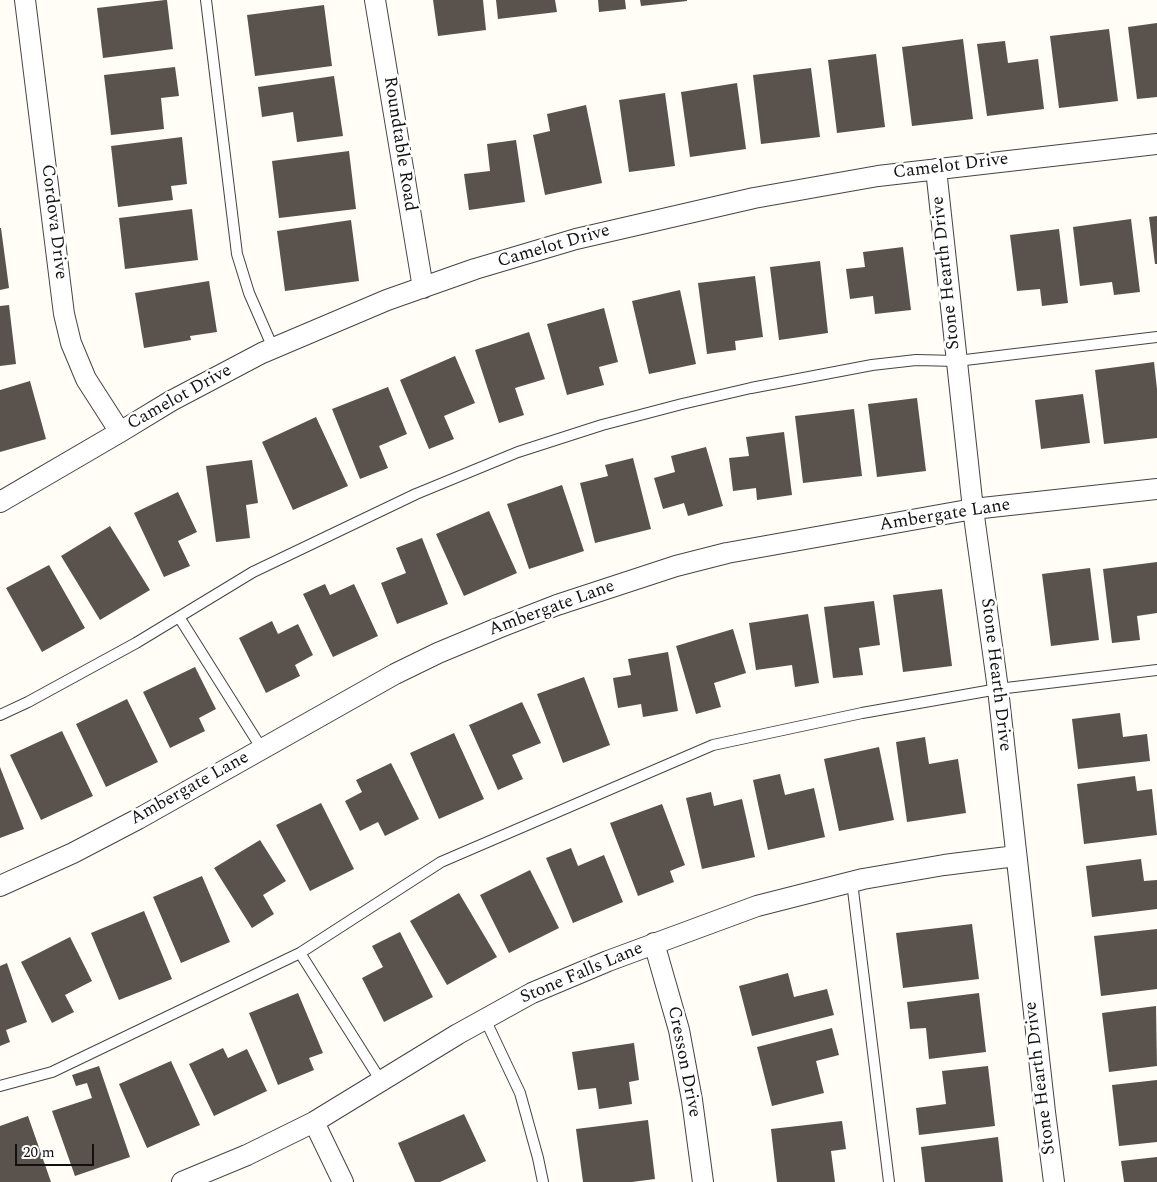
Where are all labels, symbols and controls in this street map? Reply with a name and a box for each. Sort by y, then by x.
street label: Roundtable Road [378,75,420,213]
street label: Camelot Drive [892,149,1010,185]
street label: Cordova Drive [35,163,71,281]
street label: Stone Hearth Drive [928,195,966,351]
street label: Camelot Drive [495,221,613,273]
street label: Camelot Drive [124,360,236,436]
street label: Ambergate Lane [878,495,1012,537]
street label: Ambergate Lane [486,576,618,642]
street label: Stone Hearth Drive [975,597,1015,753]
street label: Ambergate Lane [127,748,253,830]
street label: Stone Falls Lane [517,938,647,1010]
street label: Stone Hearth Drive [1021,1000,1061,1156]
street label: Cresson Drive [662,1004,704,1120]
scale bar [18,1134,96,1166]
text: 20 m [23,1141,55,1164]

